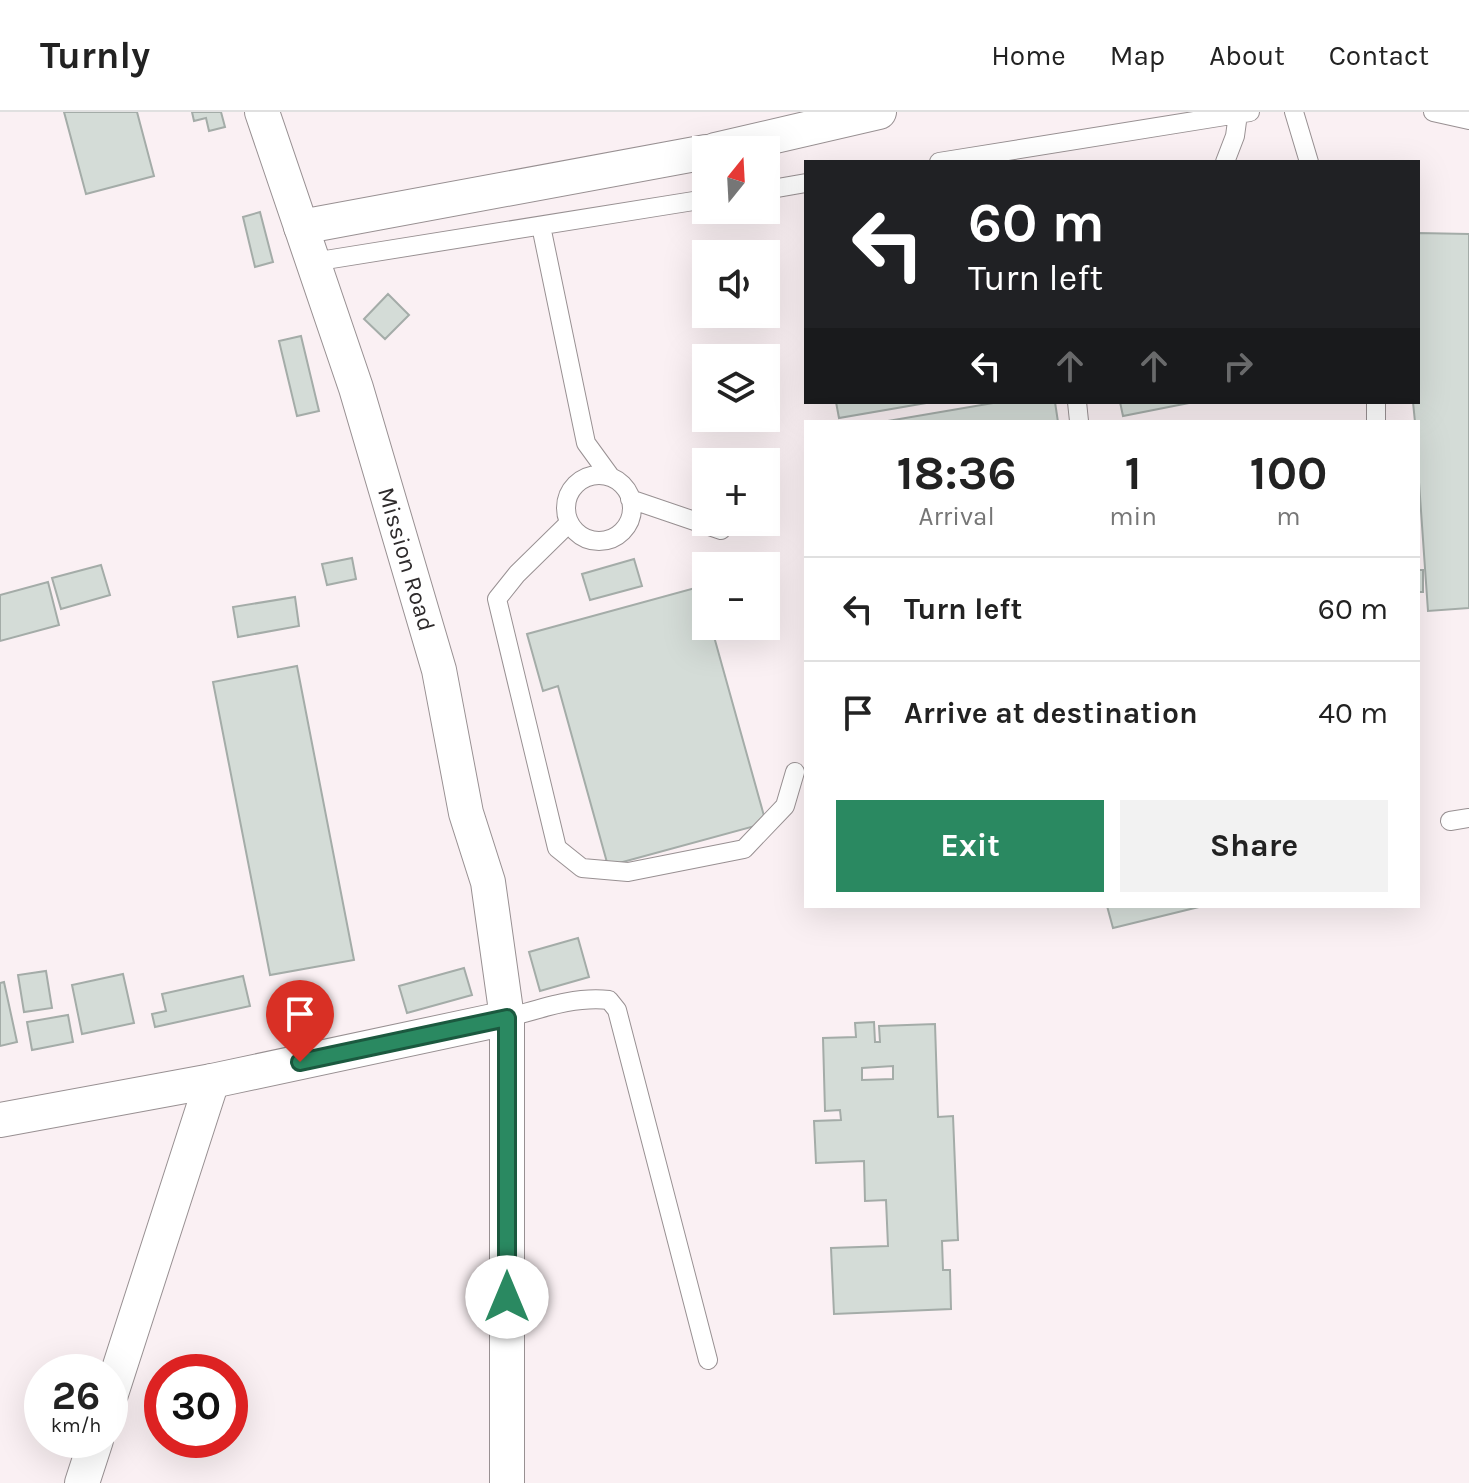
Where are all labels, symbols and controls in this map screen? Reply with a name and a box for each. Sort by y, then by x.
text: Turnly [40,33,150,78]
text: Home [991,39,1066,72]
text: Map [1110,39,1165,72]
text: About [1209,39,1285,72]
text: Contact [1329,39,1429,72]
north arrow [692,136,780,224]
map controls [692,136,780,640]
text: 60 m [968,190,1105,255]
icon: left [836,192,940,296]
button: sound [692,240,780,328]
text: Turn left [968,257,1103,299]
button: layers [692,344,780,432]
icon: left [964,344,1008,388]
icon: ahead [1048,344,1092,388]
icon: ahead [1132,344,1176,388]
icon: right [1216,344,1260,388]
text: 18:36 [897,445,1017,501]
text: 1 [1125,445,1142,501]
text: 100 [1250,445,1327,501]
button: + [692,448,780,536]
street label: Mission Road [372,484,441,634]
text: Arrival [919,501,995,532]
text: min [1109,501,1157,532]
text: m [1276,501,1301,532]
button: − [692,552,780,640]
icon: left [836,587,880,631]
text: Turn left [904,591,1022,627]
text: 60 m [1318,591,1388,627]
icon: arrive [836,691,880,735]
text: Arrive at destination [904,695,1198,731]
text: 40 m [1318,695,1388,731]
button: Exit [836,800,1104,892]
button: Share [1120,800,1388,892]
pin [266,980,334,1062]
icon: arrive [278,992,322,1036]
position arrow [465,1255,549,1339]
speed limit sign: 30 [144,1354,248,1458]
text: 26 [52,1372,100,1419]
text: km/h [51,1414,101,1437]

